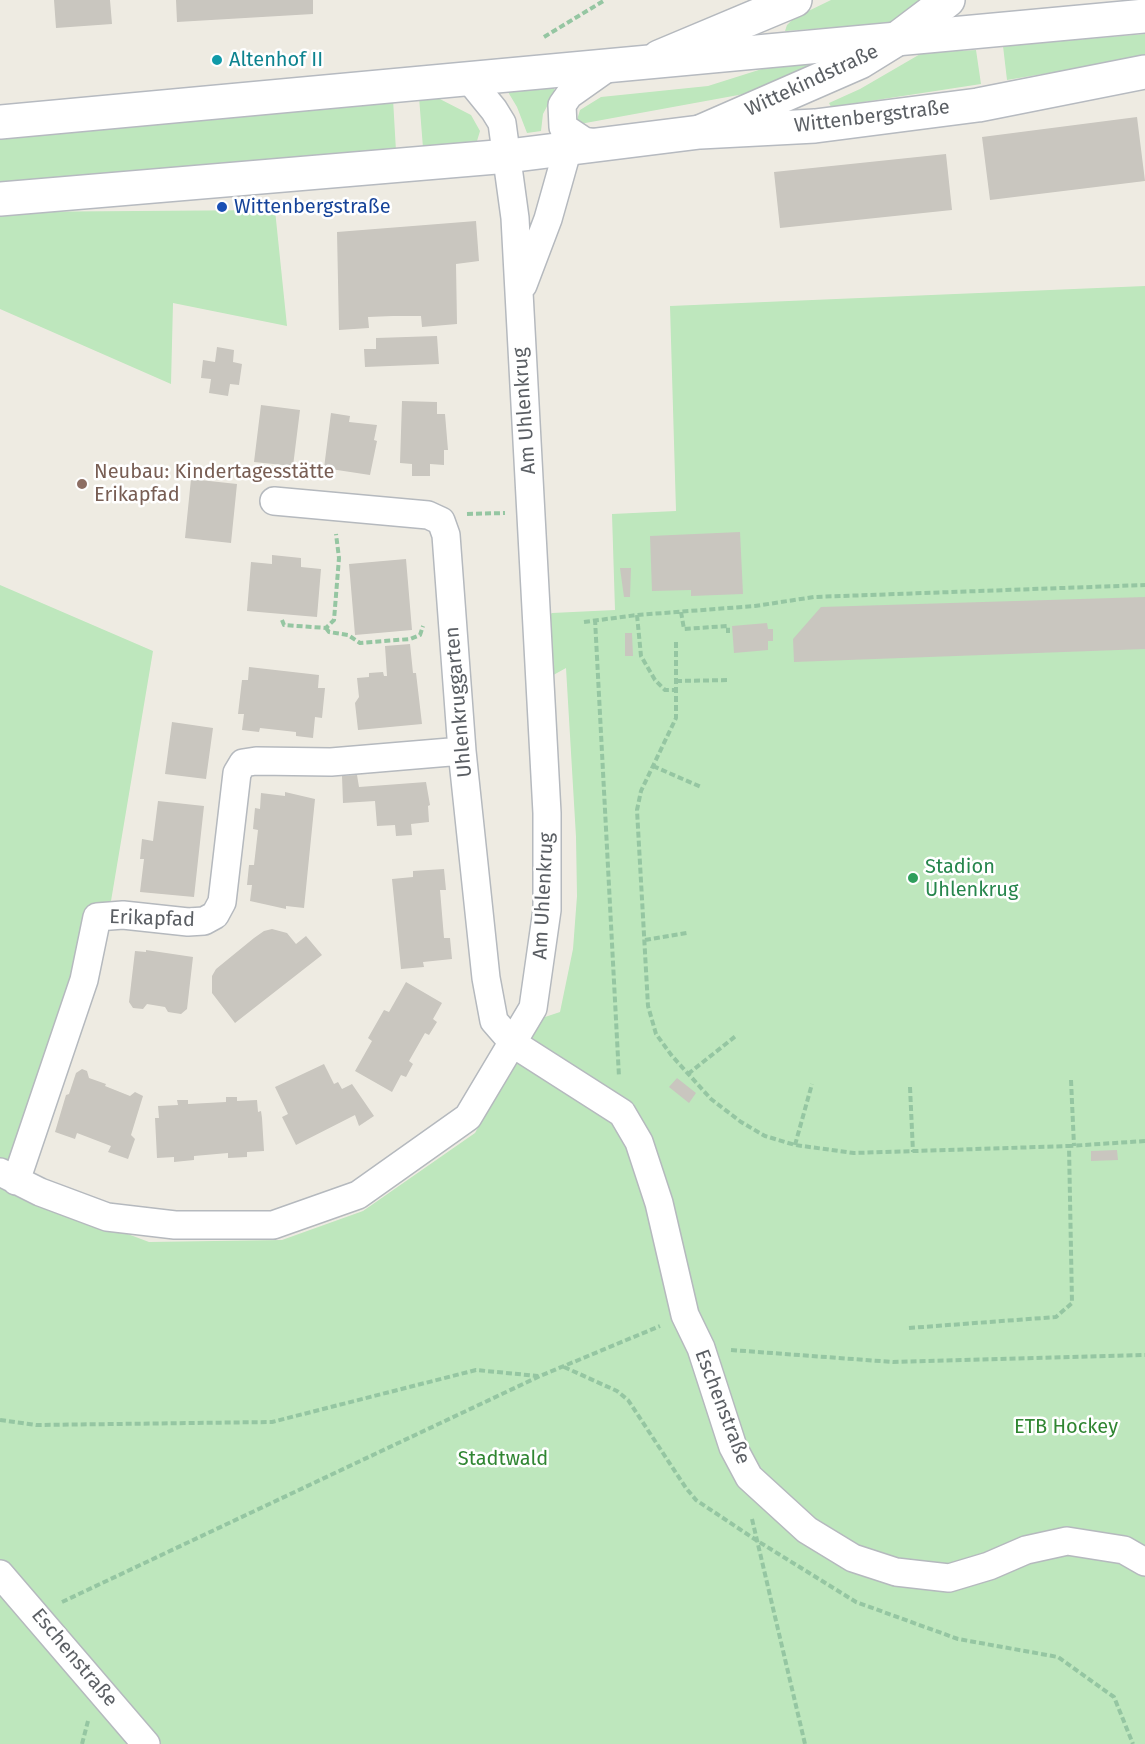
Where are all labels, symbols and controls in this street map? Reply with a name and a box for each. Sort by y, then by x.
street label: Wittekindstraße [742,40,882,122]
place label: Altenhof II [229,48,323,72]
marker: Altenhof II [210,53,224,67]
street label: Wittenbergstraße [793,96,951,138]
place label: Wittenbergstraße [234,195,391,219]
marker: Wittenbergstraße [215,200,229,214]
street label: Am Uhlenkrug [509,347,541,475]
place label: Neubau: Kindertagesstätte Erikapfad [94,460,334,507]
marker: Neubau: Kindertagesstätte Erikapfad [75,477,89,491]
street label: Uhlenkruggarten [440,625,478,779]
street label: Am Uhlenkrug [529,832,559,960]
place label: Stadion Uhlenkrug [925,855,1018,902]
marker: Stadion Uhlenkrug [906,871,920,885]
street label: Erikapfad [109,906,195,932]
street label: Eschenstraße [689,1346,755,1468]
park label: ETB Hockey [1014,1415,1118,1439]
park label: Stadtwald [458,1447,548,1471]
street label: Eschenstraße [26,1604,122,1712]

